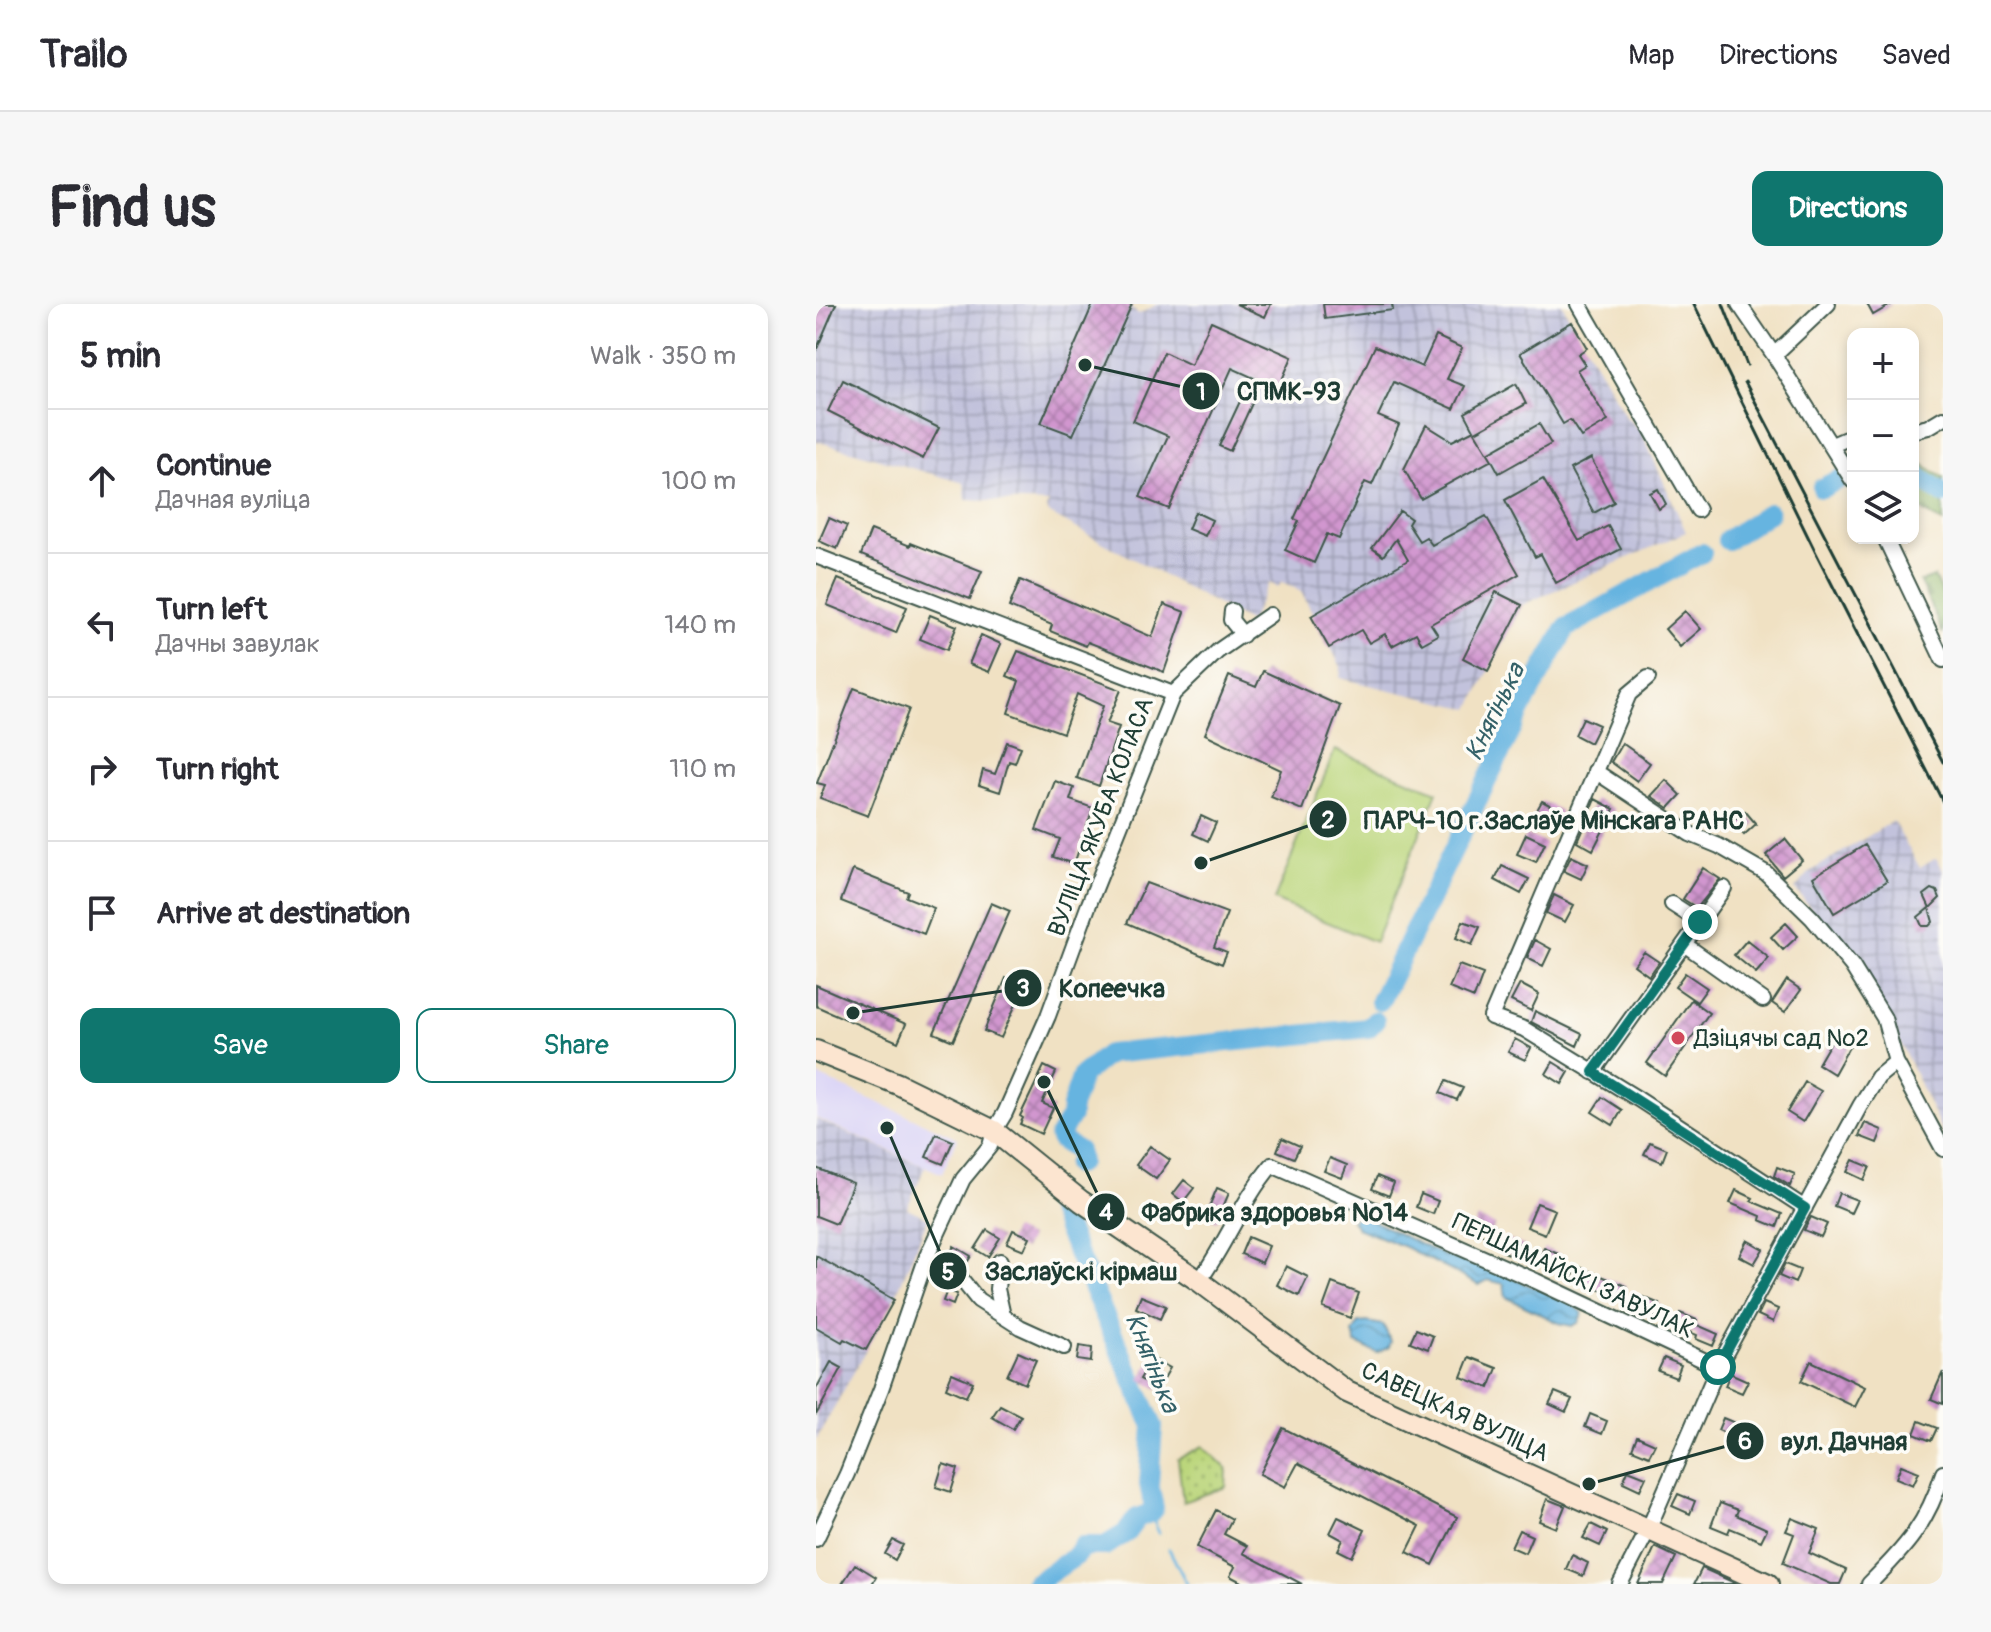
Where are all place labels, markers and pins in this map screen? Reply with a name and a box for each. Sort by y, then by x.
callout: СПМК-93 [1181,366,1358,416]
callout: ПАРЧ-10 г.Заслаўе Мінскага РАНС [1308,794,1761,844]
callout: Копеечка [1003,963,1181,1013]
place label: Дзіцячы сад №2 [1693,1024,1869,1053]
marker: Дзіцячы сад №2 [1669,1029,1687,1047]
callout: Фабрика здоровья №14 [1086,1187,1424,1237]
callout: Заслаўскі кірмаш [928,1246,1193,1296]
callout: вул. Дачная [1725,1416,1924,1466]

